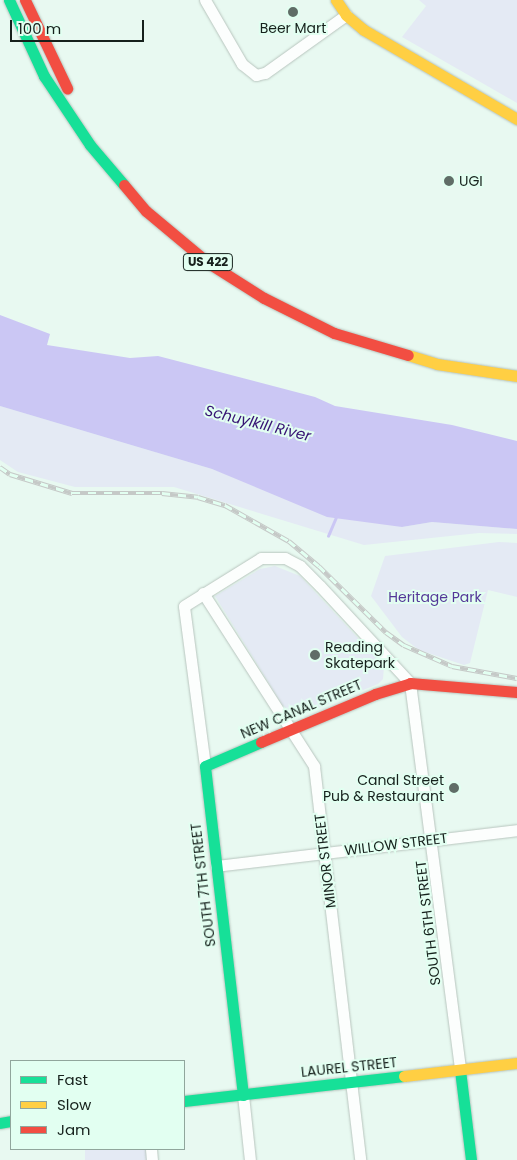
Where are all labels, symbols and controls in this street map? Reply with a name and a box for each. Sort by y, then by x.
marker: Beer Mart [287,6,299,18]
scale bar [12,10,146,42]
text: 100 m [18,18,61,39]
place label: Beer Mart [260,20,326,36]
place label: UGI [459,173,483,189]
marker: UGI [443,175,455,187]
road number: US 422 [182,252,234,272]
water label: Schuylkill River [203,401,313,445]
park label: Heritage Park [388,589,482,605]
place label: Reading Skatepark [325,639,395,672]
marker: Reading Skatepark [309,649,321,661]
street label: NEW CANAL STREET [238,676,364,742]
place label: Canal Street Pub & Restaurant [323,772,444,804]
marker: Canal Street Pub & Restaurant [448,782,460,794]
street label: MINOR STREET [311,813,339,909]
street label: SOUTH 7TH STREET [187,822,219,948]
street label: WILLOW STREET [343,829,449,859]
street label: SOUTH 6TH STREET [412,860,444,986]
street label: LAUREL STREET [300,1054,398,1080]
legend [10,1060,185,1150]
text: Fast [57,1069,88,1090]
text: Slow [57,1094,91,1115]
text: Jam [57,1119,91,1140]

